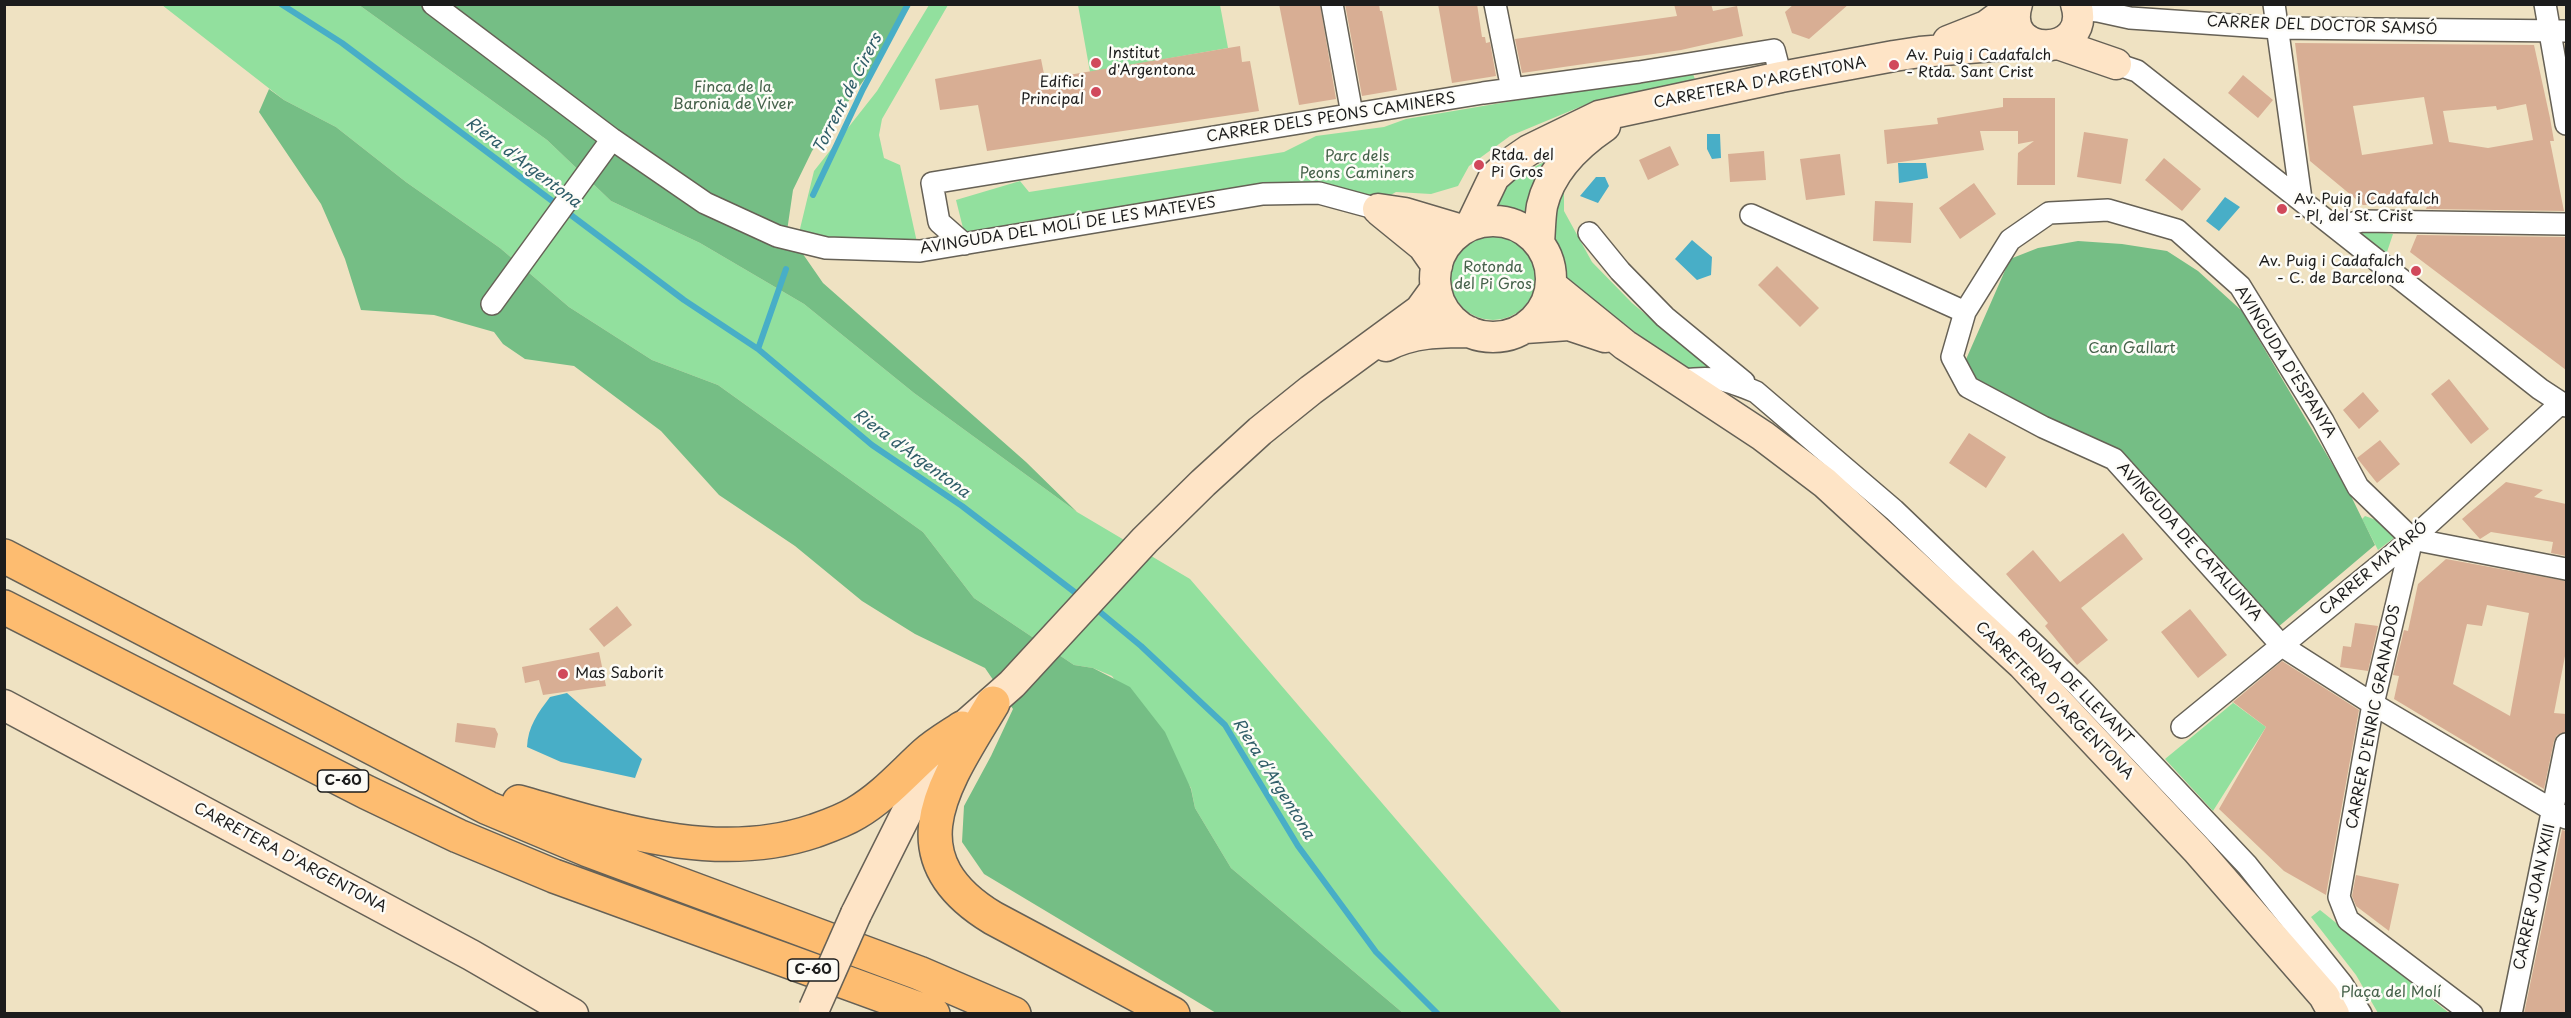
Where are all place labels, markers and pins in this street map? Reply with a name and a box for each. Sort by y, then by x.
place label: Institut d'Argentona [1108,45,1195,80]
place label: Av. Puig i Cadafalch - Rtda. Sant Crist [1906,47,2051,82]
marker: Institut d'Argentona [1089,56,1103,70]
marker: Av. Puig i Cadafalch - Rtda. Sant Crist [1887,58,1901,72]
place label: Edifici Principal [1021,74,1084,109]
marker: Edifici Principal [1089,85,1103,99]
place label: Rtda. del Pi Gros [1491,147,1554,182]
marker: Rtda. del Pi Gros [1472,158,1486,172]
place label: Av. Puig i Cadafalch - Pl, del St. Crist [2294,191,2439,226]
marker: Av. Puig i Cadafalch - Pl, del St. Crist [2275,202,2289,216]
place label: Av. Puig i Cadafalch - C. de Barcelona [2259,253,2404,288]
marker: Av. Puig i Cadafalch - C. de Barcelona [2409,264,2423,278]
place label: Mas Saborit [575,665,664,683]
marker: Mas Saborit [556,667,570,681]

